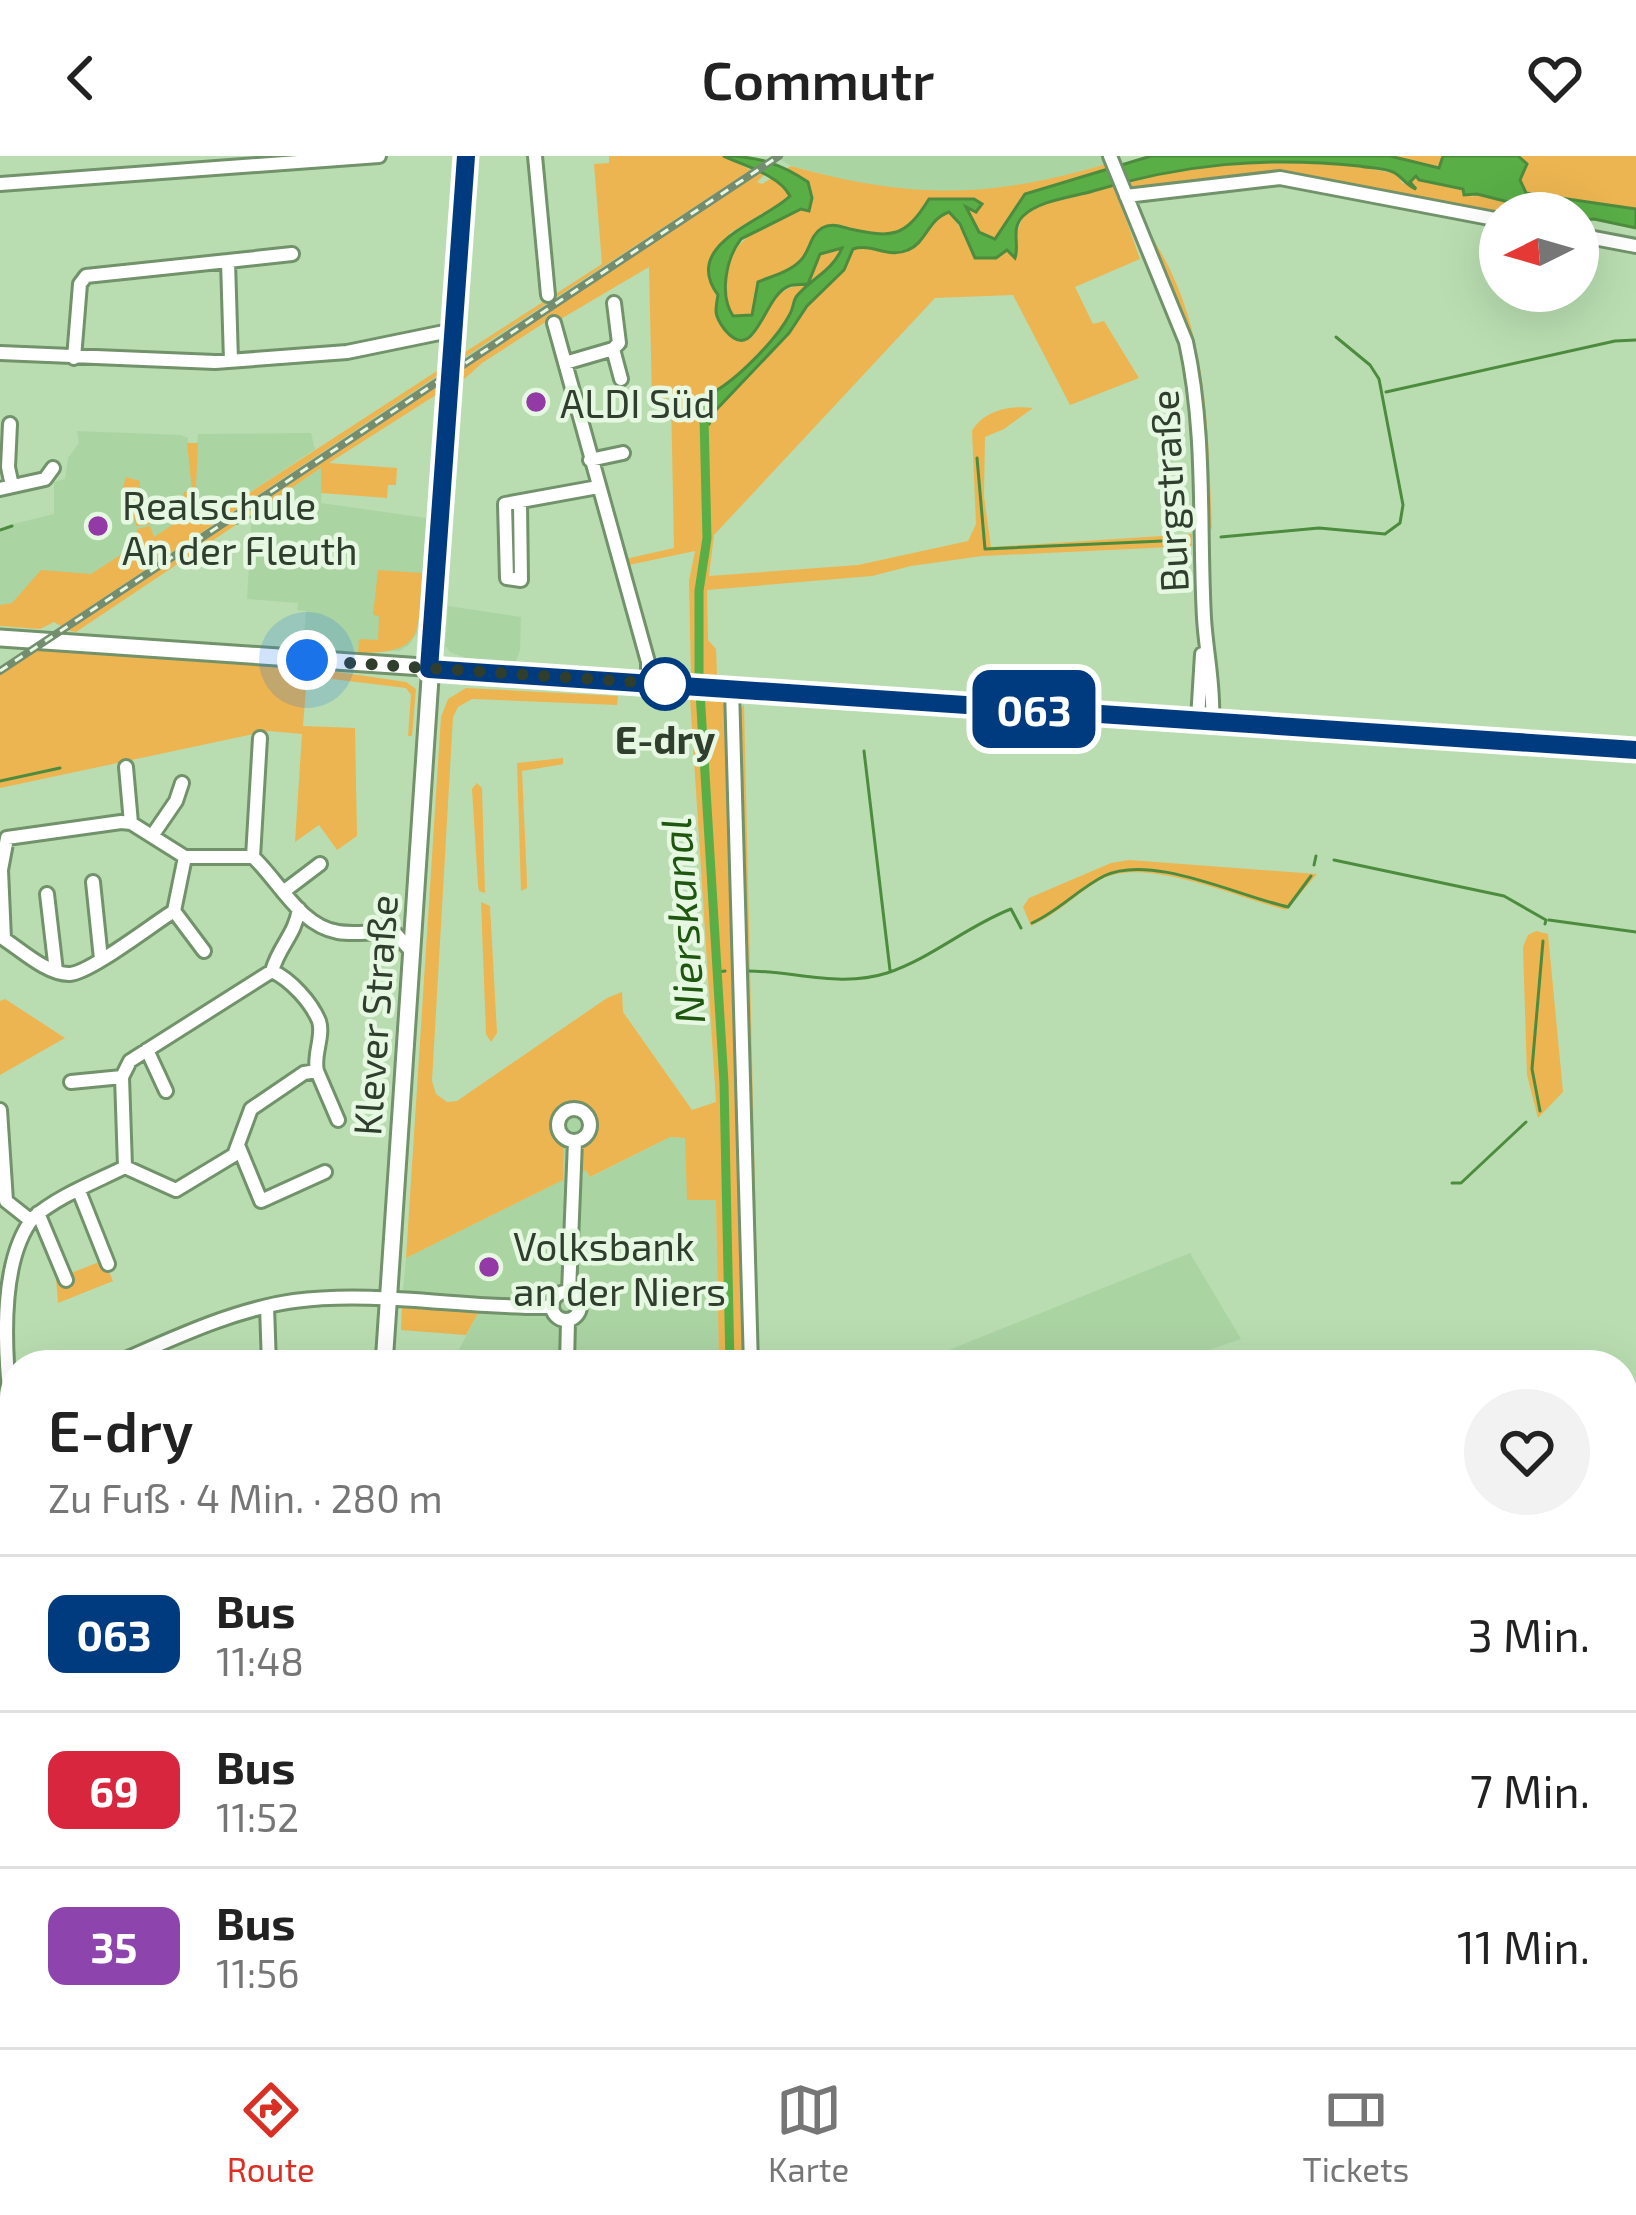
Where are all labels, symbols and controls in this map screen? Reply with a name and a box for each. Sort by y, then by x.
icon: back [48,45,114,111]
icon: heart [1522,45,1588,111]
text: Commutr [702,46,934,111]
north arrow [1479,192,1599,312]
map controls [1479,192,1599,312]
place label: ALDI Süd [560,379,716,426]
marker: ALDI Süd [523,389,549,415]
street label: Burgstraße [1139,389,1197,593]
place label: Realschule An der Fleuth [122,481,358,573]
marker: Realschule An der Fleuth [85,513,111,539]
your location [277,630,337,690]
marker: E-dry [640,659,690,709]
line badge: 063 [965,670,1103,748]
text: 063 [996,684,1072,734]
place label: E-dry [615,715,715,763]
water label: Nierskanal [649,816,713,1026]
street label: Klever Straße [342,893,406,1137]
place label: Volksbank an der Niers [513,1222,726,1314]
marker: Volksbank an der Niers [476,1254,502,1280]
button: heart [1464,1389,1590,1515]
text: E-dry [48,1395,193,1463]
text: Zu Fuß · 4 Min. · 280 m [48,1474,443,1521]
text: Bus [216,1583,295,1637]
text: 3 Min. [1468,1607,1590,1661]
text: 063 [76,1609,152,1659]
text: 11:48 [216,1637,304,1684]
text: Bus [216,1739,295,1793]
text: 7 Min. [1470,1763,1590,1817]
text: 69 [89,1765,139,1815]
text: 11:52 [216,1793,299,1840]
text: Bus [216,1895,295,1949]
text: 11 Min. [1457,1919,1590,1973]
text: 35 [91,1921,138,1971]
text: 11:56 [216,1949,299,1996]
tab: Route [227,2077,315,2189]
tab: Karte [768,2077,849,2189]
tab: Tickets [1302,2077,1409,2189]

